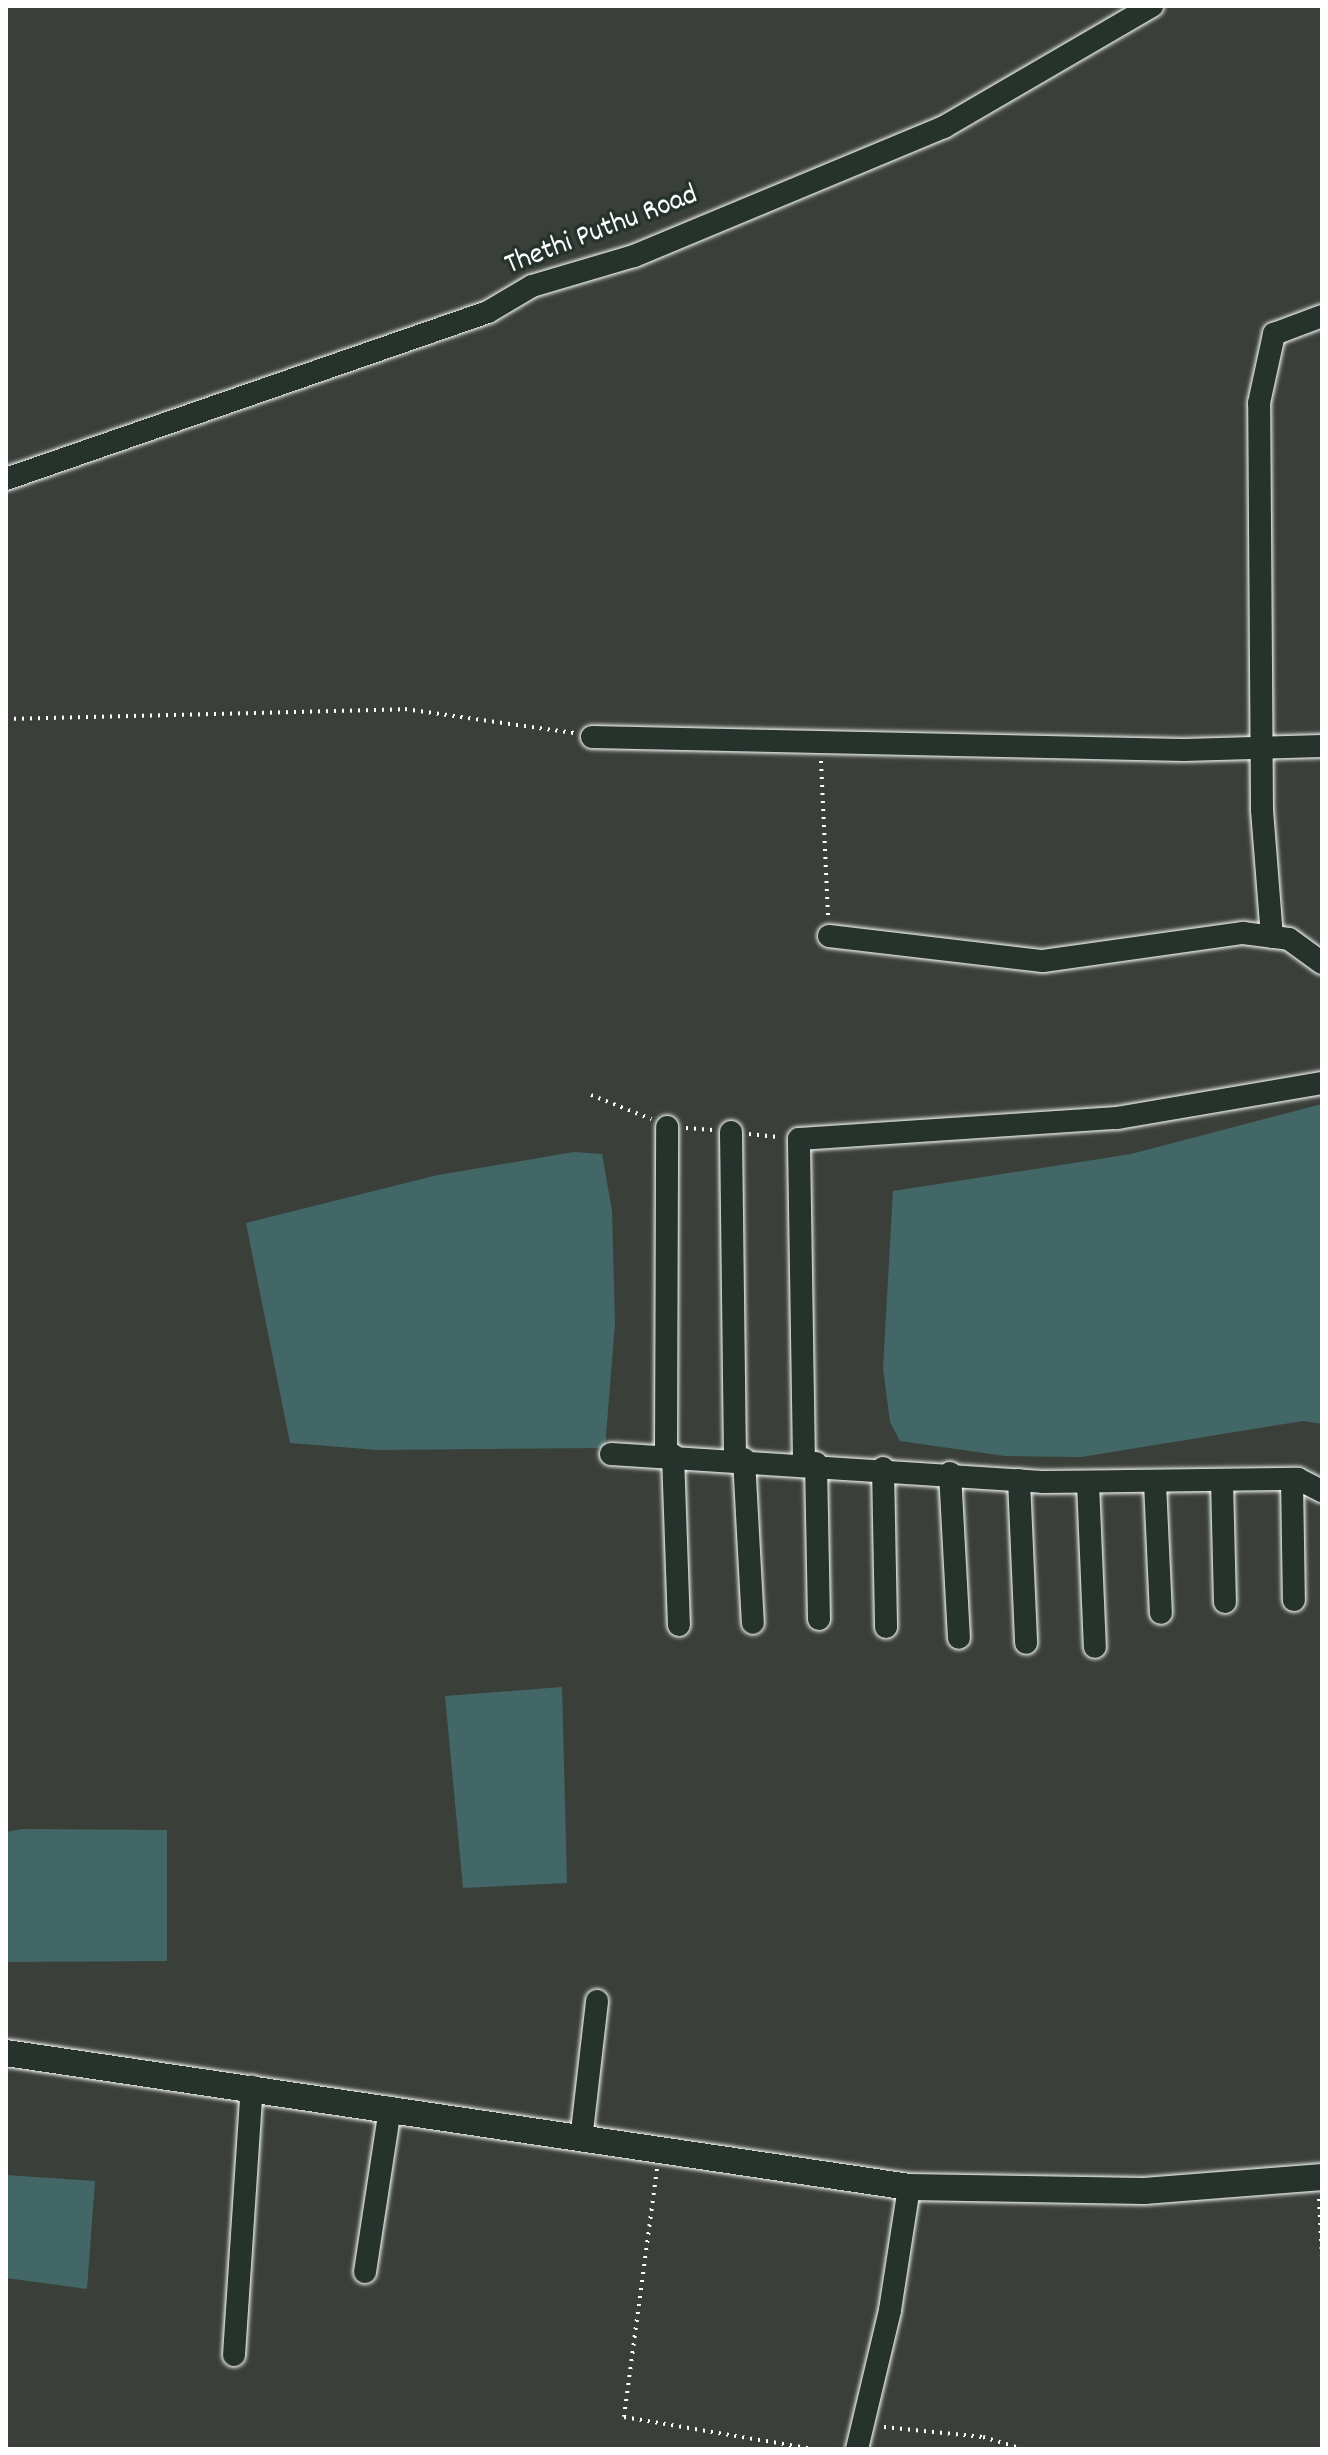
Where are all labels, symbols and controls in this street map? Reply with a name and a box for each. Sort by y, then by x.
street label: Thethi Puthu Road [501,179,703,285]

